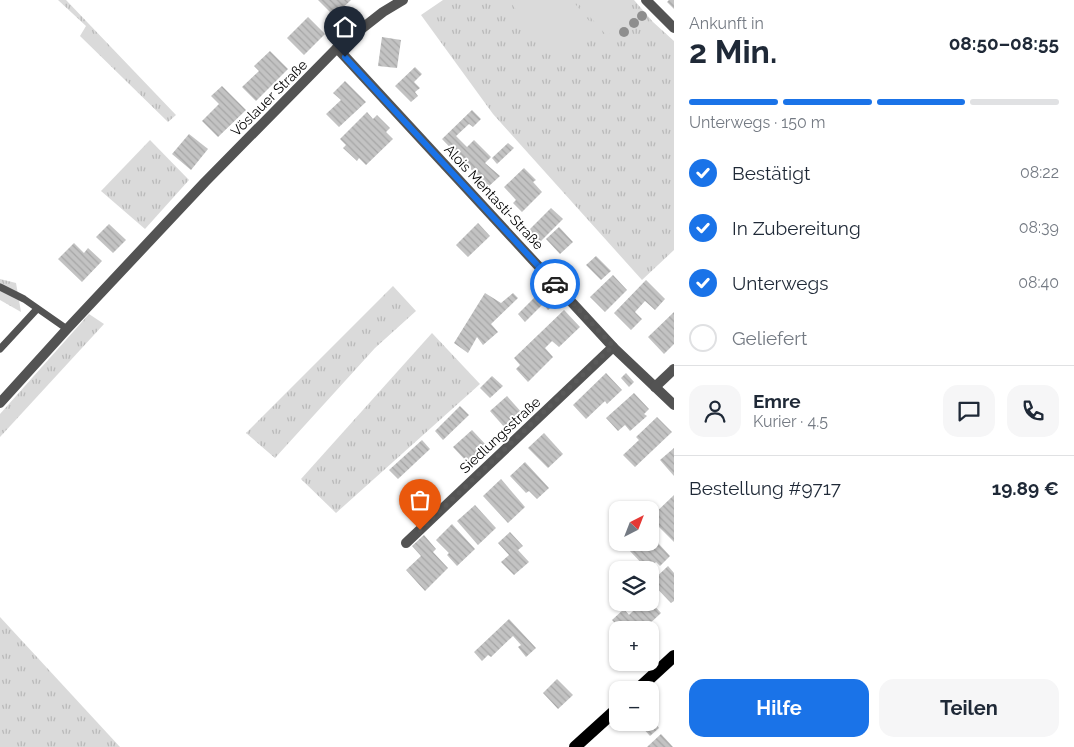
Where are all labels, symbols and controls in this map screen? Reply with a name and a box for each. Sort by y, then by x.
pin [324,6,366,57]
icon: home [331,13,359,41]
text: Ankunft in [689,14,764,33]
text: 08:50–08:55 [949,32,1059,54]
text: 2 Min. [689,33,777,70]
street label: Vöslauer Straße [228,57,310,139]
text: Unterwegs · 150 m [689,113,826,132]
street label: Alois Mentasti-Straße [441,141,547,253]
icon: check [689,159,717,187]
text: Bestätigt [732,162,810,184]
text: 08:22 [1020,163,1059,182]
icon: check [689,214,717,242]
text: In Zubereitung [732,217,861,239]
text: 08:39 [1019,218,1059,237]
courier [530,259,580,309]
icon: check [689,269,717,297]
icon: car [541,270,569,298]
text: Unterwegs [732,272,828,294]
text: 08:40 [1018,273,1059,292]
text: Geliefert [732,327,807,349]
button: person [689,385,741,437]
button: chat [943,385,995,437]
button: phone [1007,385,1059,437]
text: Emre [753,390,801,412]
street label: Siedlungsstraße [456,394,544,476]
text: Kurier · 4.5 [753,412,828,431]
text: Bestellung #9717 [689,477,841,499]
text: 19.89 € [992,477,1059,499]
pin [399,479,441,530]
icon: bag [406,486,434,514]
north arrow [609,501,659,551]
map controls [609,501,659,731]
button: layers [609,561,659,611]
button: + [609,621,659,671]
button: Hilfe [689,679,869,737]
button: Teilen [879,679,1059,737]
button: − [609,681,659,731]

